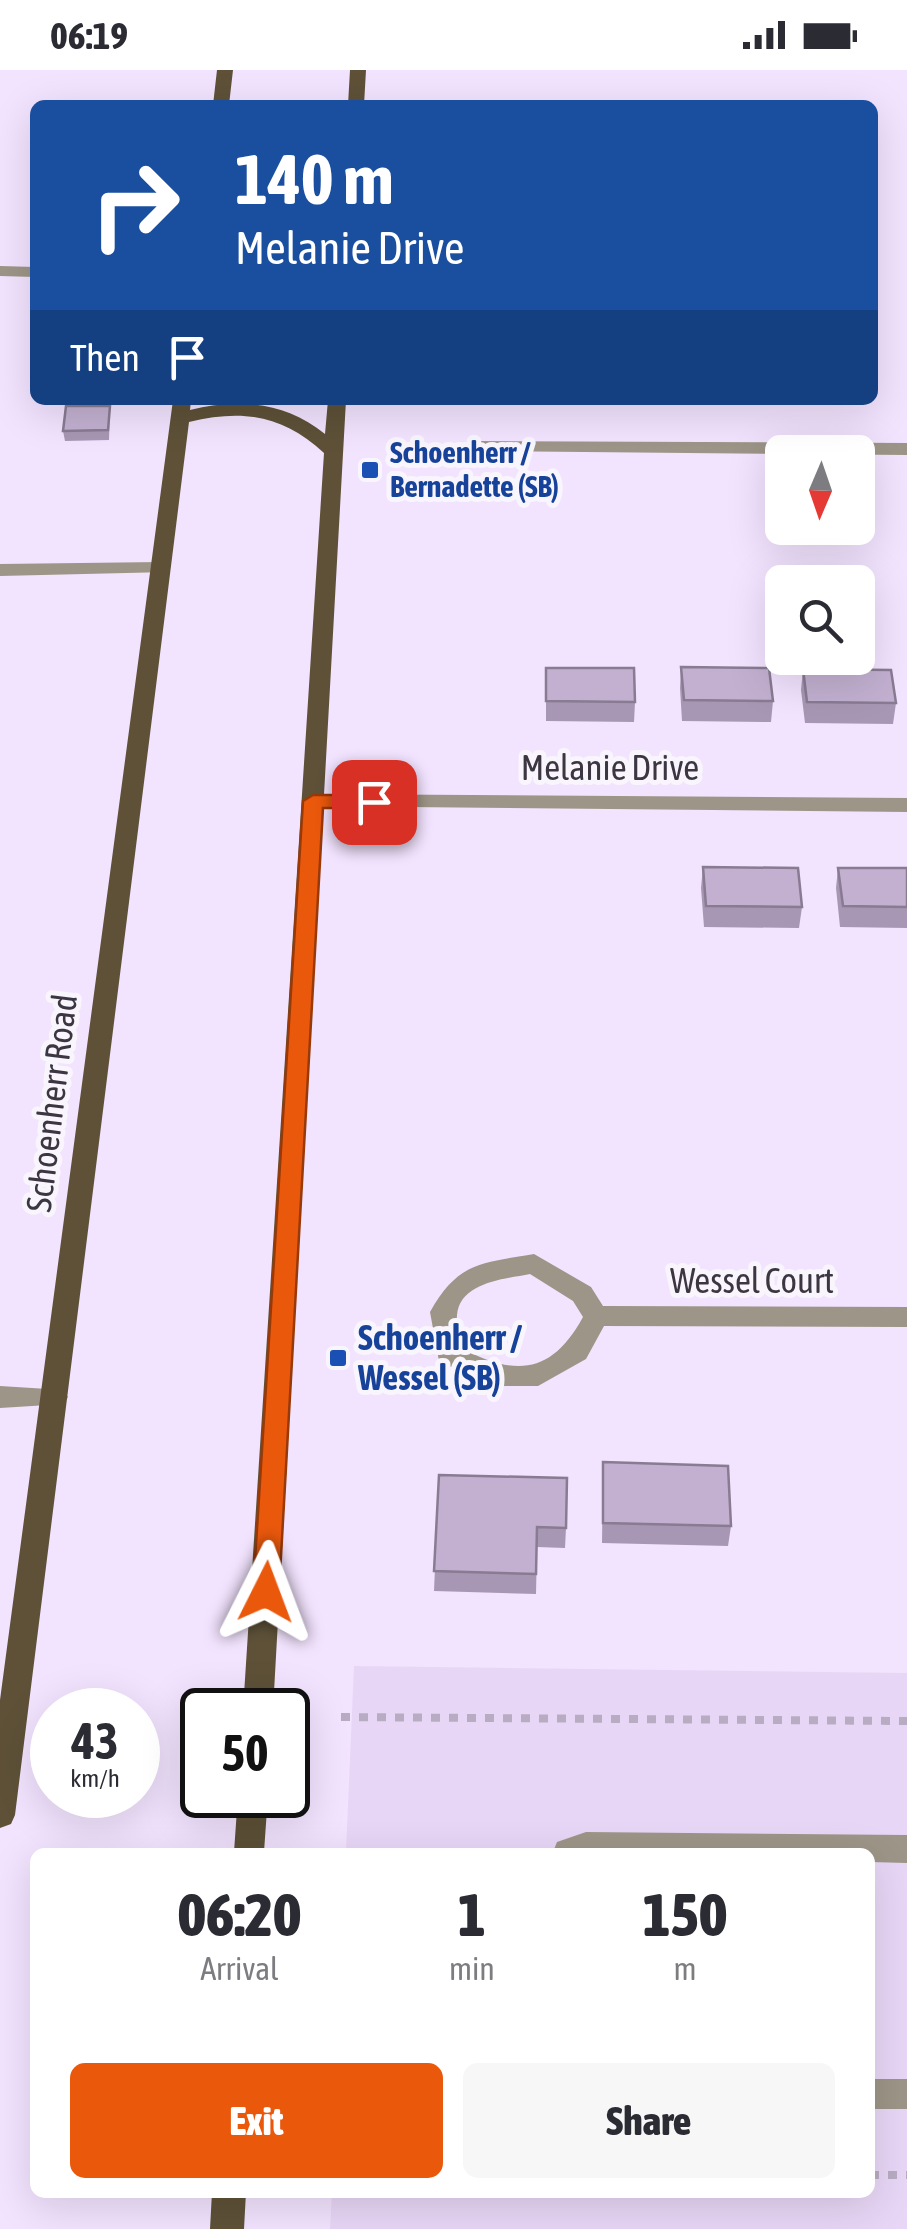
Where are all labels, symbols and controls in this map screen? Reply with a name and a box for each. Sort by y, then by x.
text: 06:19 [50,14,128,57]
text: 140 m [235,139,394,219]
icon: right [70,140,200,270]
text: Melanie Drive [235,222,465,274]
icon: arrive [160,330,215,385]
text: Then [70,336,140,379]
place label: Schoenherr / Bernadette (SB) [390,435,559,503]
north arrow [765,435,875,545]
map controls [765,435,875,675]
marker: Schoenherr / Bernadette (SB) [359,459,381,481]
button: search [765,565,875,675]
street label: Melanie Drive [521,747,699,787]
pin [332,760,417,845]
icon: arrive [347,775,402,830]
street label: Schoenherr Road [18,992,84,1214]
street label: Wessel Court [670,1260,834,1300]
place label: Schoenherr / Wessel (SB) [357,1317,522,1397]
marker: Schoenherr / Wessel (SB) [327,1347,349,1369]
position arrow [214,1540,318,1644]
speed limit sign: 50 [180,1688,310,1818]
text: 43 [71,1712,118,1770]
text: km/h [70,1764,120,1792]
text: 06:20 [178,1880,301,1949]
text: 1 [458,1880,486,1949]
text: 150 [643,1880,727,1949]
text: Arrival [200,1950,279,1987]
text: min [449,1950,495,1987]
text: m [673,1950,696,1987]
button: Exit [70,2063,443,2178]
button: Share [463,2063,835,2178]

